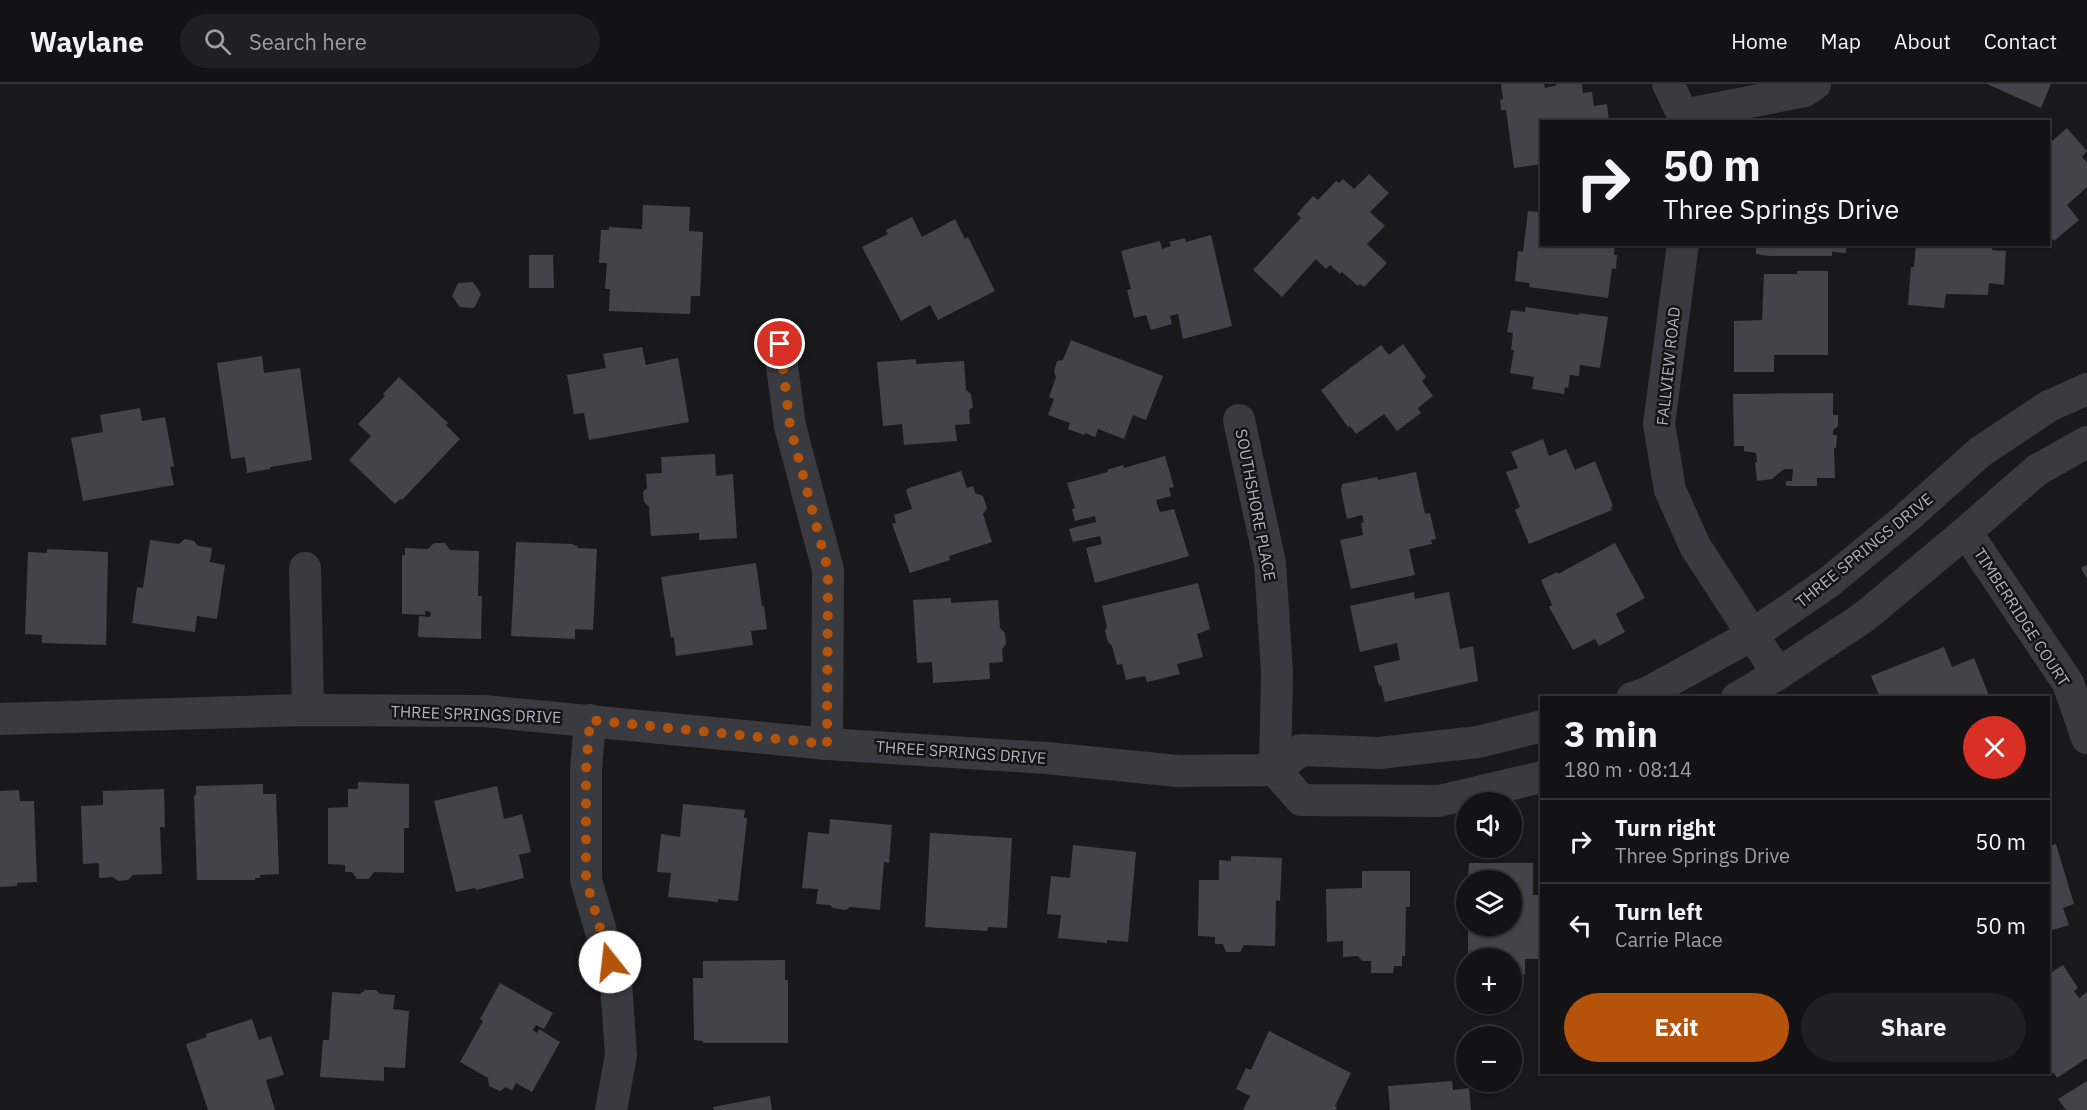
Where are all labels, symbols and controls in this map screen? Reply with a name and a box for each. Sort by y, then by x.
search box [180,14,600,68]
text: Waylane [30,23,144,60]
icon: search [201,25,234,58]
text: Search here [249,27,367,56]
text: Home [1731,27,1788,55]
text: Map [1821,27,1861,55]
text: About [1894,27,1951,55]
text: Contact [1984,27,2057,55]
text: 50 m [1663,138,1761,193]
icon: right [1564,144,1642,222]
text: Three Springs Drive [1663,191,1899,226]
street label: FALLVIEW ROAD [1652,306,1684,426]
pin [754,318,805,369]
icon: arrive [763,327,796,360]
street label: SOUTHSHORE PLACE [1231,427,1281,583]
street label: THREE SPRINGS DRIVE [1791,489,1937,611]
street label: TIMBERRIDGE COURT [1970,544,2074,690]
street label: THREE SPRINGS DRIVE [390,701,562,727]
text: 3 min [1564,710,1658,757]
button: close [1963,716,2026,779]
street label: THREE SPRINGS DRIVE [875,736,1047,768]
text: 180 m · 08:14 [1564,756,1692,783]
map controls [1456,792,1522,1092]
button: sound [1456,792,1522,858]
text: Turn right [1615,813,1716,842]
icon: right [1564,825,1597,858]
text: 50 m [1975,827,2026,856]
text: Three Springs Drive [1615,842,1790,869]
button: layers [1456,870,1522,936]
text: Turn left [1615,897,1703,926]
icon: left [1564,909,1597,942]
text: 50 m [1975,911,2026,940]
text: Carrie Place [1615,926,1723,953]
position arrow [578,930,642,994]
button: + [1456,948,1522,1014]
button: Exit [1564,993,1789,1062]
button: Share [1801,993,2026,1062]
button: − [1456,1026,1522,1092]

